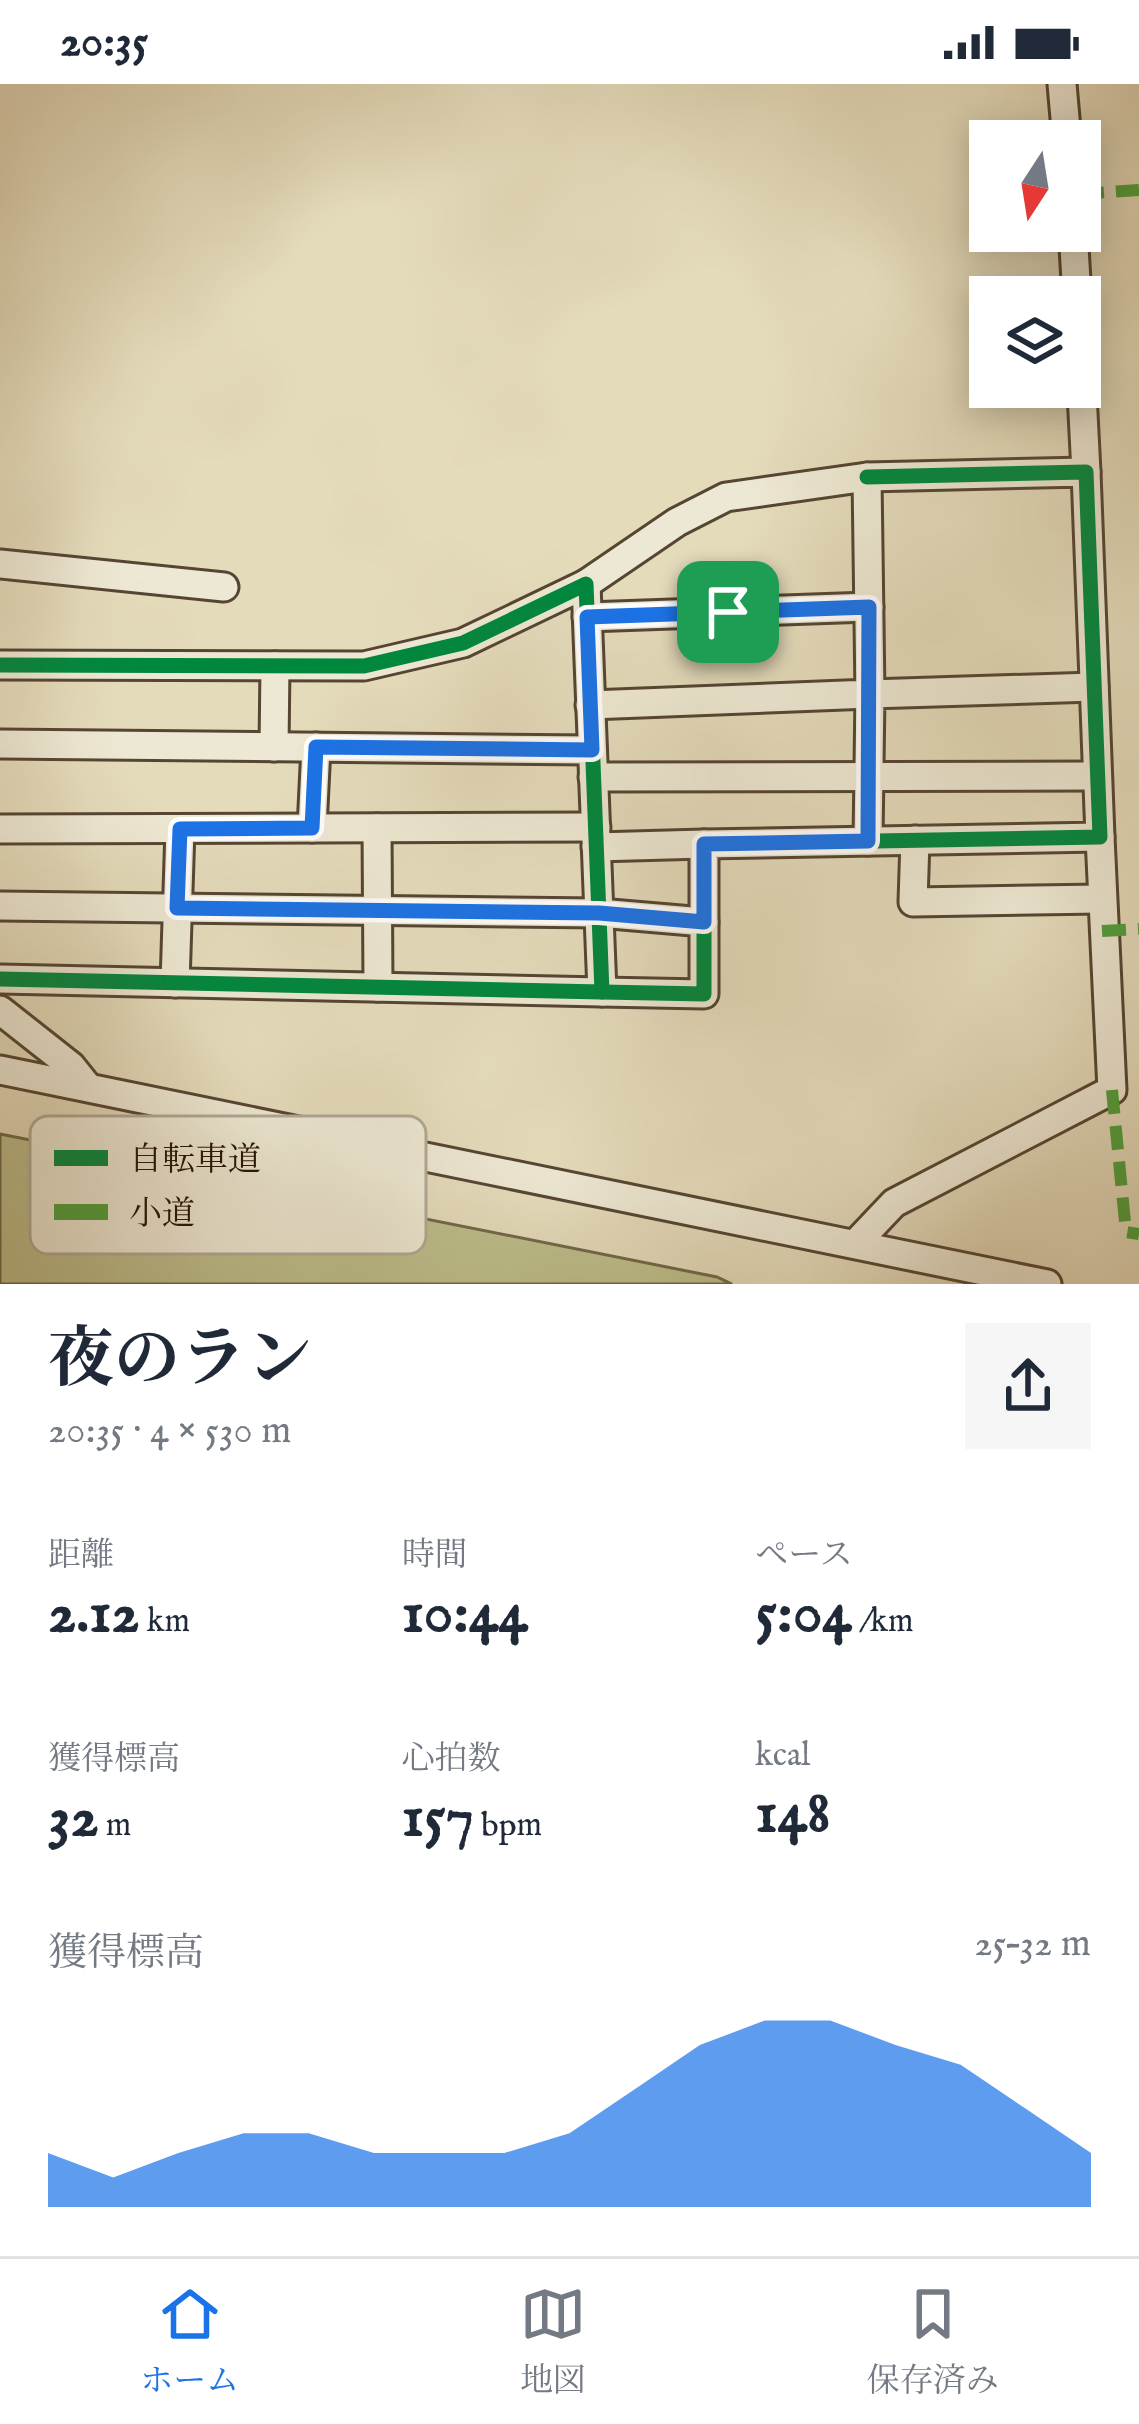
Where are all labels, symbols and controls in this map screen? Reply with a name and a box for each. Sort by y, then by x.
text: 20:35 [60,14,148,71]
north arrow [969,120,1101,252]
map controls [969,120,1101,408]
button: layers [969,276,1101,408]
pin [677,561,779,663]
icon: arrive [695,579,761,645]
legend [30,1116,426,1254]
text: 自転車道 [129,1140,261,1182]
text: 小道 [129,1194,195,1236]
text: 夜のラン [48,1320,312,1404]
button: share [965,1323,1091,1449]
text: 20:35 · 4 × 530 m [48,1407,291,1456]
text: 距離 [48,1535,114,1577]
text: 時間 [402,1535,468,1577]
text: ペース [755,1535,853,1577]
text: 2.12 [48,1577,140,1653]
text: 10:44 [402,1577,528,1653]
text: 5:04 [755,1577,852,1653]
text: km [140,1601,190,1643]
text: /km [852,1601,913,1643]
text: kcal [755,1735,810,1777]
text: 獲得標高 [48,1739,180,1781]
text: 心拍数 [402,1739,501,1781]
text: 148 [755,1777,831,1853]
text: 32 [48,1781,99,1857]
text: 157 [402,1781,474,1857]
text: m [99,1805,131,1847]
text: bpm [474,1805,542,1847]
text: 25–32 m [974,1920,1091,1969]
text: 獲得標高 [48,1930,204,1979]
tab: ホーム [140,2281,239,2403]
tab: 地図 [520,2281,586,2403]
tab: 保存済み [867,2281,999,2403]

